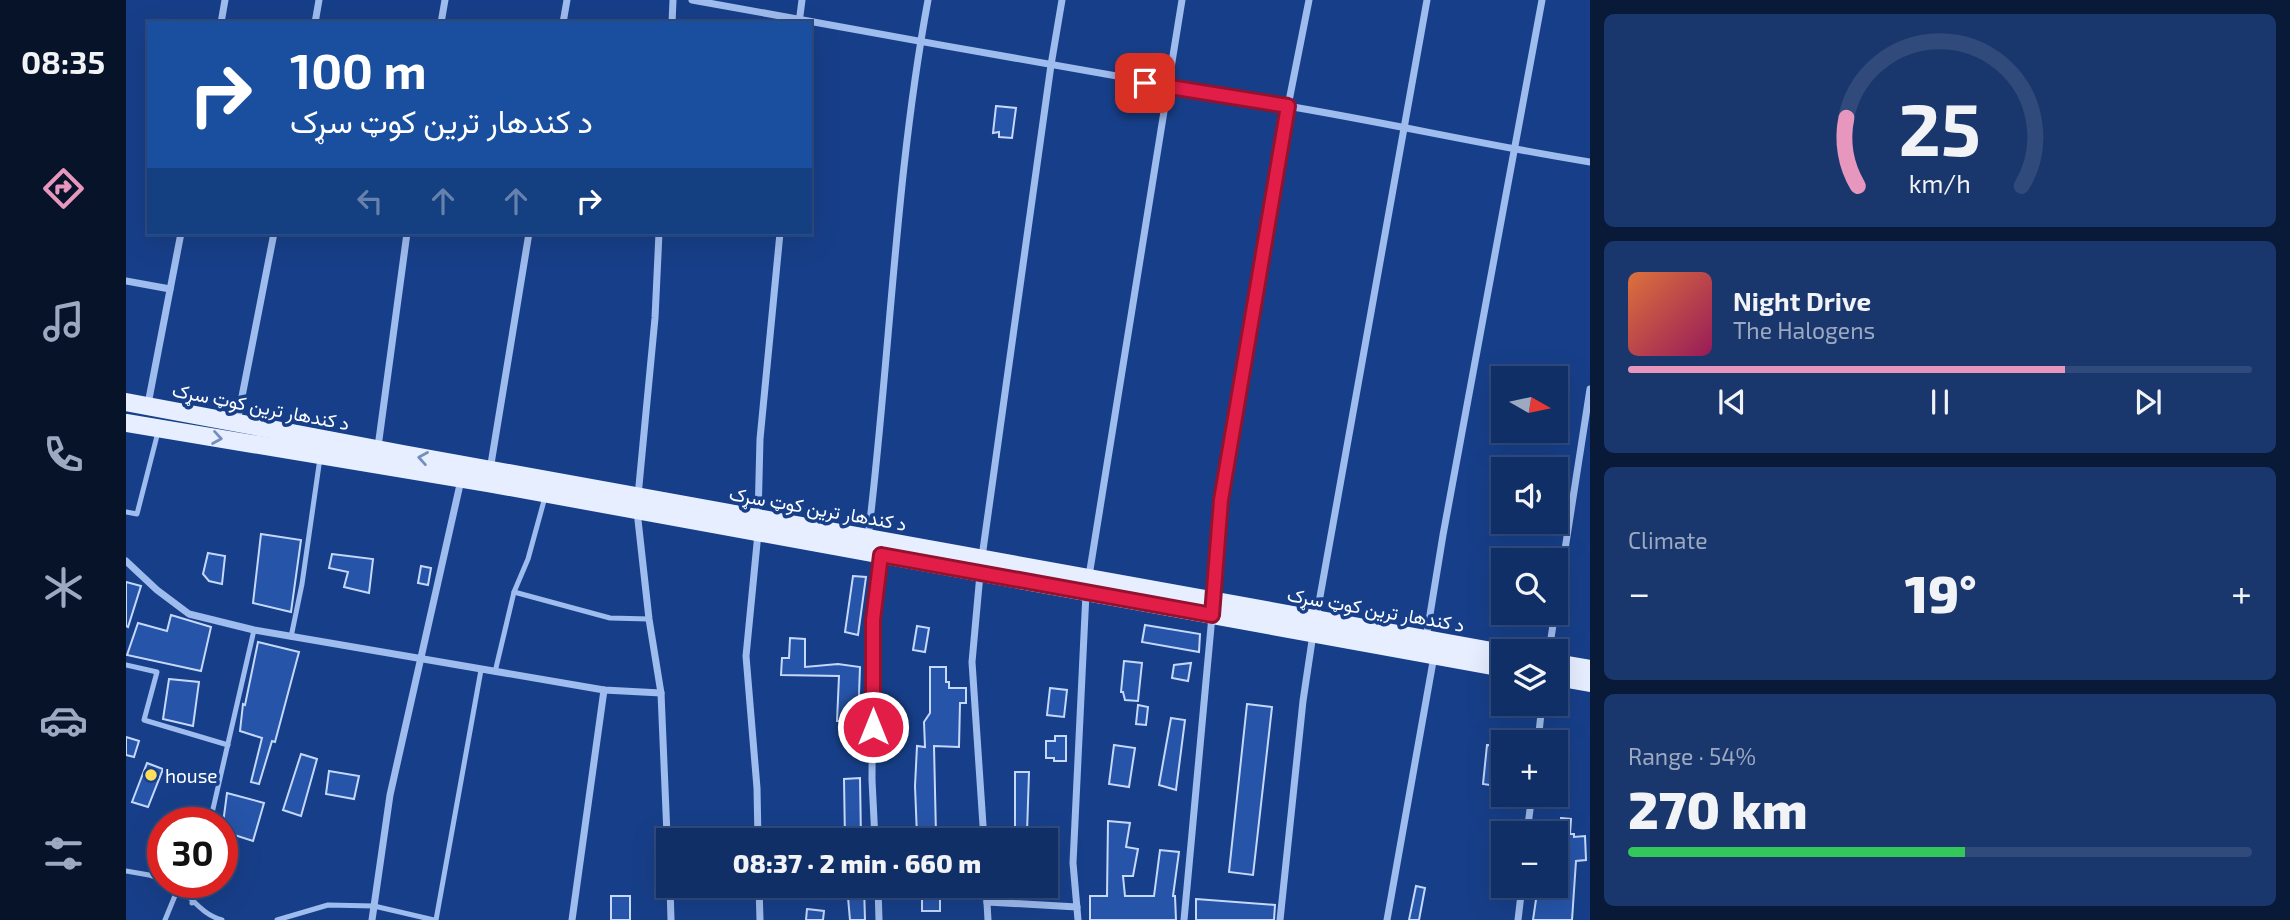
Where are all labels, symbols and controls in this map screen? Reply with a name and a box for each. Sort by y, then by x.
text: 100 m [290,40,427,99]
text: 08:35 [21,42,105,80]
icon: right [175,49,266,140]
pin [1115,53,1175,113]
icon: arrive [1126,64,1164,102]
text: 25 [1899,84,1981,172]
text: د کندهار ترين کوټ سړک [290,101,593,139]
icon: directions [39,164,88,213]
text: km/h [1909,168,1971,198]
icon: left [351,182,389,220]
icon: ahead [424,182,462,220]
icon: ahead [497,182,535,220]
icon: right [570,182,608,220]
text: Night Drive [1733,285,1871,316]
icon: music [39,297,88,346]
text: The Halogens [1733,316,1875,344]
north arrow [1491,366,1568,443]
map controls [1491,366,1568,898]
street label: د کندهار ترين کوټ سړک [170,378,351,437]
icon: previous [1713,383,1751,421]
icon: pause [1921,383,1959,421]
icon: next [2129,383,2167,421]
icon: phone [39,430,88,479]
one-way arrow [211,431,223,446]
one-way arrow [418,451,429,466]
button: sound [1491,457,1568,534]
street label: د کندهار ترين کوټ سړک [727,481,909,538]
text: Climate [1628,526,1708,554]
button: search [1491,548,1568,625]
text: 19° [1905,561,1977,623]
icon: climate [39,563,88,612]
text: − [1628,569,1650,615]
text: + [2231,569,2252,615]
street label: د کندهار ترين کوټ سړک [1285,582,1467,639]
button: layers [1491,639,1568,716]
position arrow [836,690,910,764]
icon: car [39,696,88,745]
button: + [1491,730,1568,807]
text: Range · 54% [1628,742,1756,770]
place label: house [165,764,218,787]
marker: house [143,767,159,783]
text: 270 km [1628,777,1808,839]
speed limit sign: 30 [147,807,238,898]
button: − [1491,821,1568,898]
icon: filters [39,829,88,878]
text: 08:37 · 2 min · 660 m [733,847,981,878]

